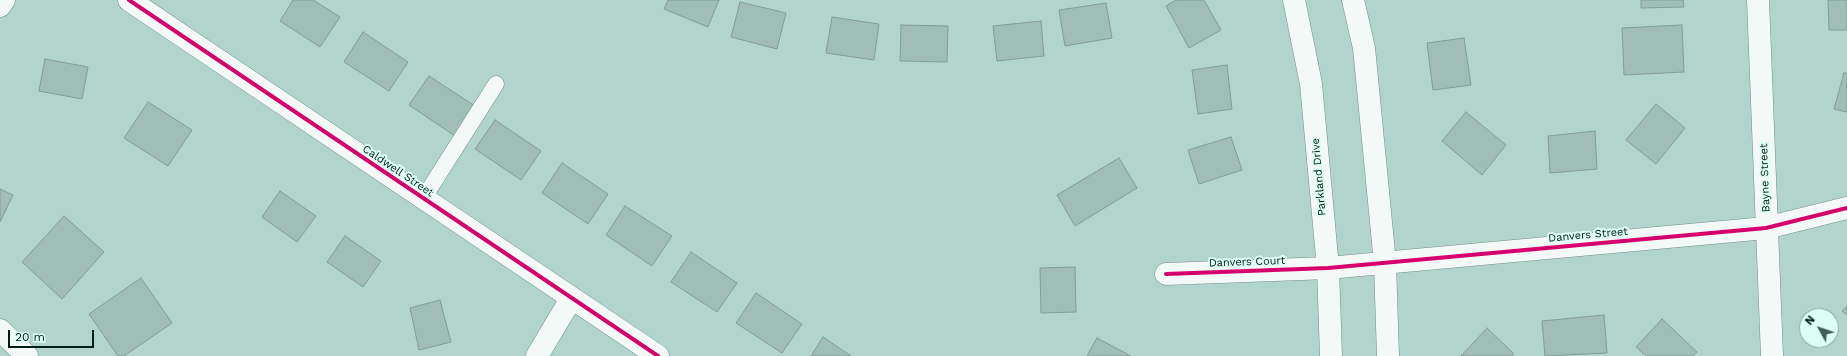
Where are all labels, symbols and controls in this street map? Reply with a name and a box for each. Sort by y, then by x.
street label: Parkland Drive [1309,138,1329,216]
street label: Caldwell Street [360,142,436,200]
street label: Bayne Street [1757,143,1773,213]
street label: Danvers Street [1548,225,1628,245]
street label: Danvers Court [1209,254,1285,270]
north arrow [1799,308,1839,348]
text: N [1803,313,1818,328]
scale bar [10,322,96,348]
text: 20 m [15,330,45,344]

